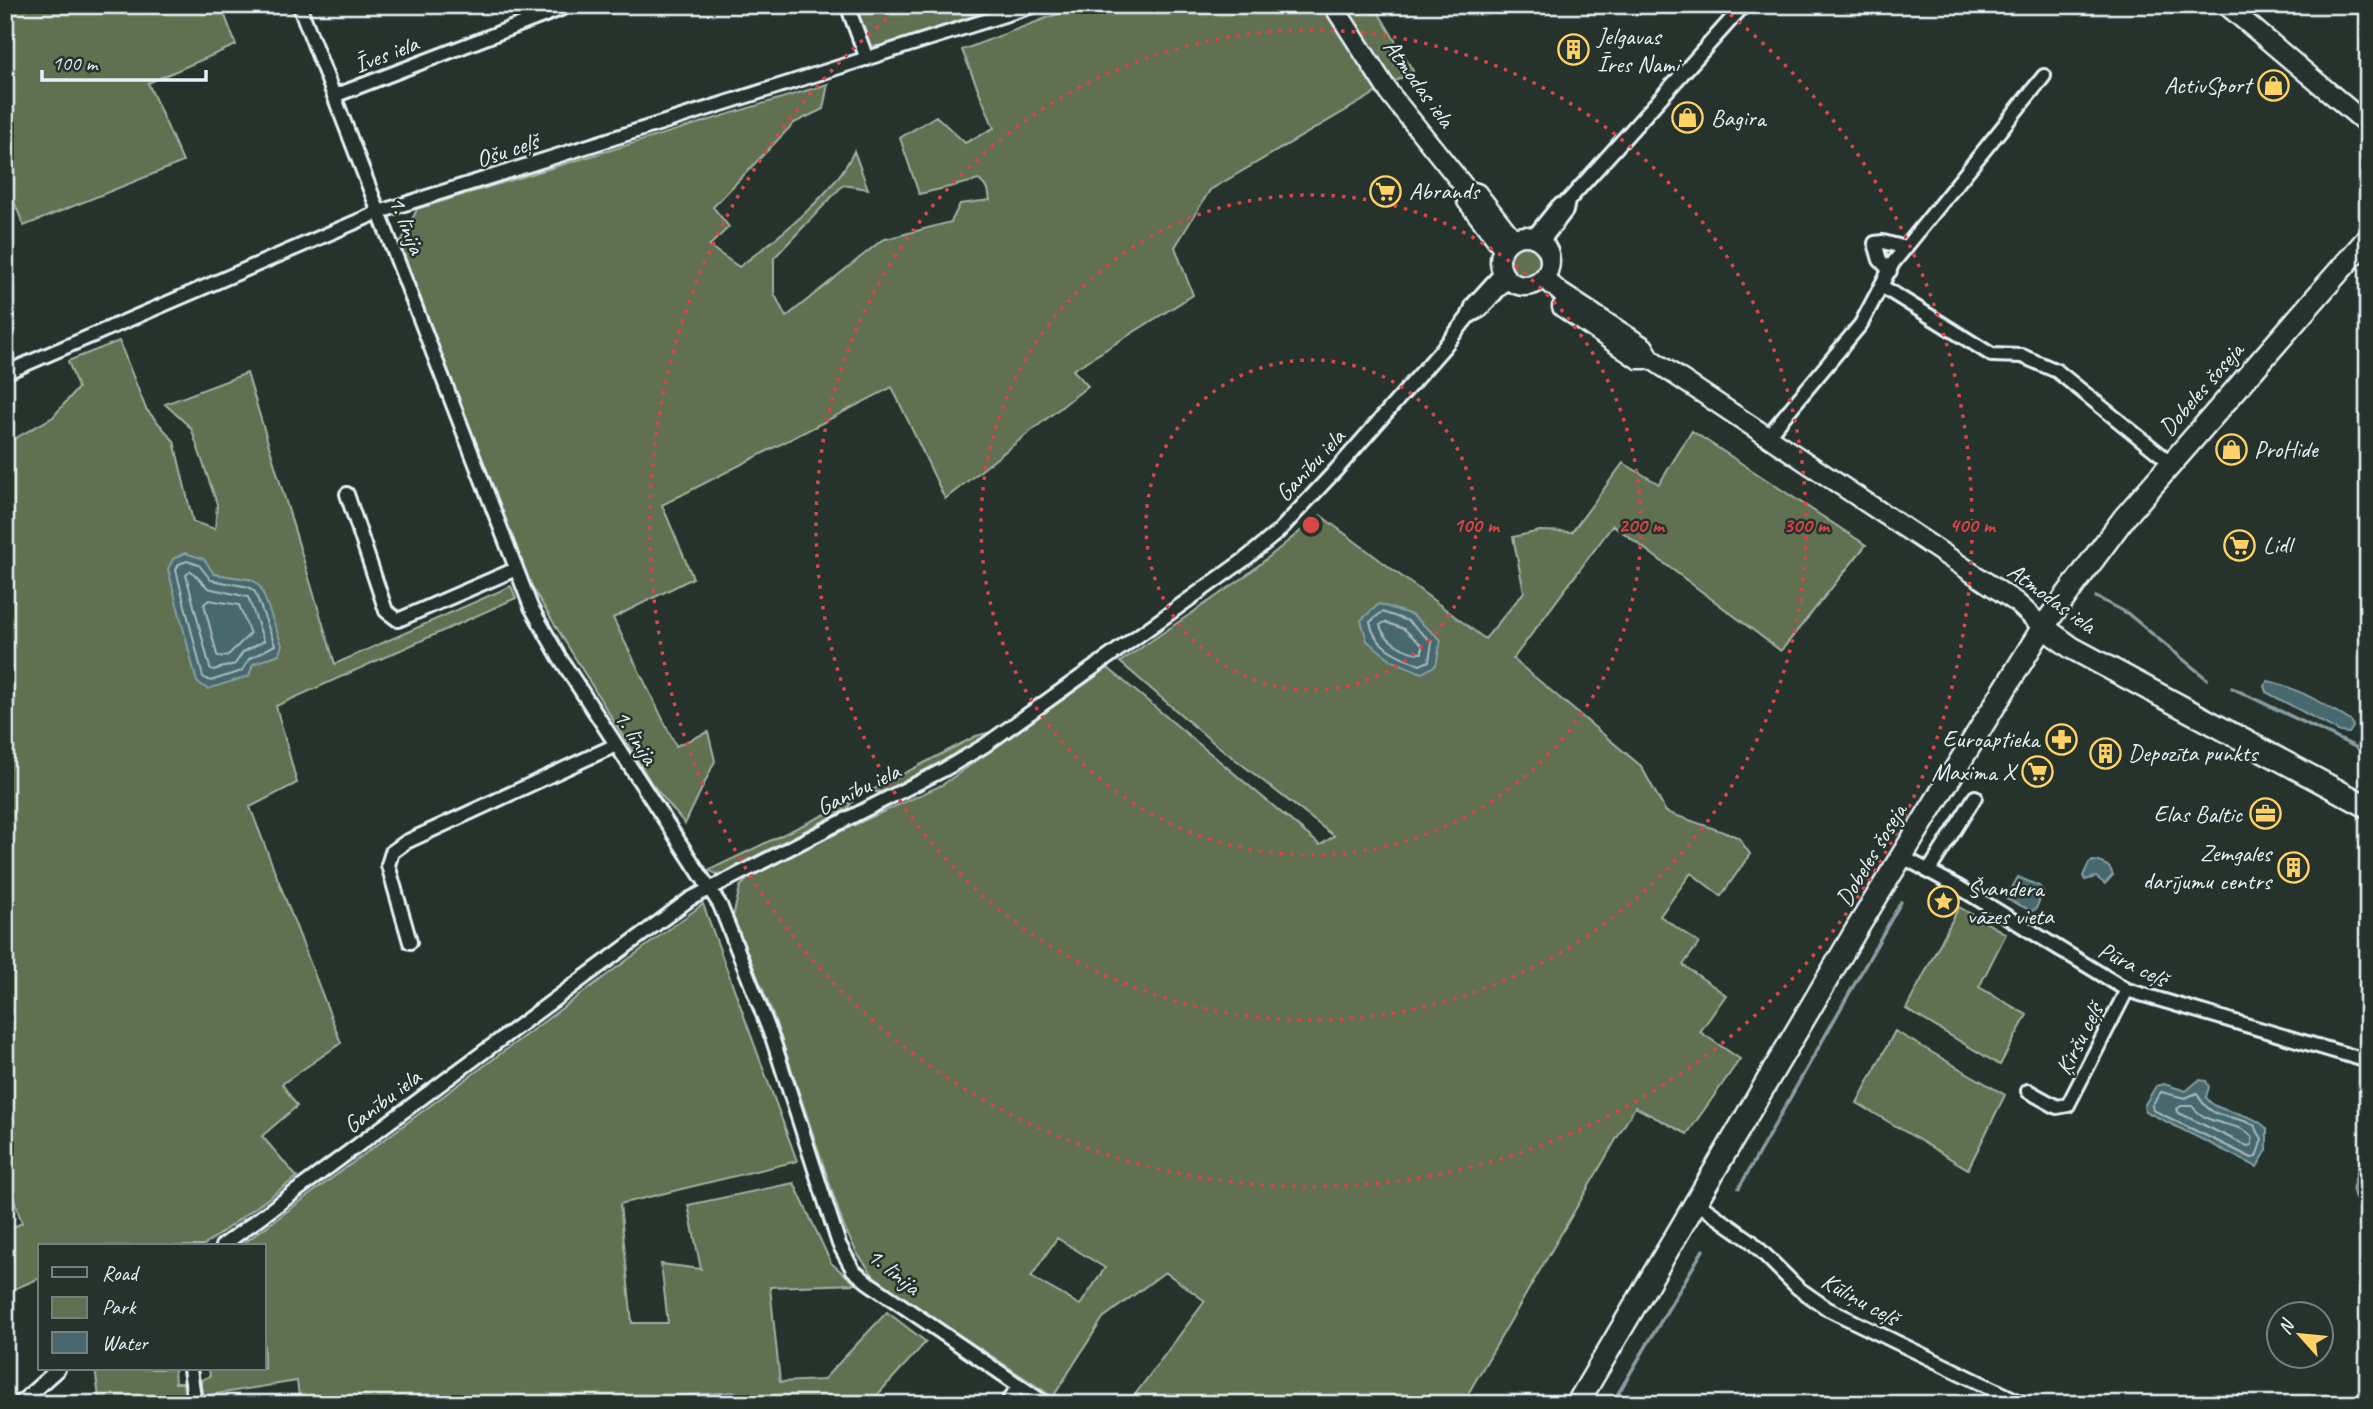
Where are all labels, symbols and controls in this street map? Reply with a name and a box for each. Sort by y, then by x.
place label: Jelgavas Īres Nami [1596,21,1682,79]
street label: Īves iela [350,28,424,80]
street label: Atmodas iela [1377,33,1462,134]
building icon: Jelgavas Īres Nami [1557,33,1591,67]
scale bar [42,38,206,82]
text: 100 m [52,50,99,76]
shop icon: ActivSport [2257,68,2291,102]
place label: ActivSport [2164,70,2254,100]
shop icon: Bagira [1671,101,1705,135]
place label: Bagira [1711,103,1768,133]
street label: Ošu ceļš [472,125,545,174]
supermarket icon: Abrands [1369,174,1403,208]
place label: Abrands [1409,176,1481,206]
street label: 1. līnija [382,192,433,260]
street label: Dobeles šoseja [2152,334,2251,442]
street label: Ganību iela [1269,421,1352,508]
shop icon: ProHide [2214,432,2248,466]
place label: ProHide [2254,434,2320,464]
text: 100 m [1453,512,1501,538]
text: 200 m [1618,512,1666,538]
text: 300 m [1783,512,1831,538]
text: 400 m [1949,512,1997,538]
centre of rings [1299,513,1323,537]
supermarket icon: Lidl [2223,528,2257,562]
place label: Lidl [2263,530,2295,560]
street label: Atmodas iela [2002,556,2103,641]
street label: 1. līnija [607,704,666,771]
pharmacy icon: Euroaptieka [2045,722,2079,756]
place label: Euroaptieka [1943,724,2041,754]
building icon: Depozīta punkts [2088,736,2122,770]
place label: Depozīta punkts [2128,738,2259,768]
street label: Ganību iela [811,755,906,822]
supermarket icon: Maxima X [2021,755,2055,789]
place label: Maxima X [1932,757,2018,787]
street label: Dobeles šoseja [1829,797,1914,912]
office icon: Elas Baltic [2248,797,2282,831]
place label: Elas Baltic [2154,799,2244,829]
place label: Zemgales darījumu centrs [2143,838,2274,896]
building icon: Zemgales darījumu centrs [2277,850,2311,884]
place label: Švandera vāzes vieta [1967,873,2055,931]
place icon: Švandera vāzes vieta [1927,885,1961,919]
street label: Pūra ceļš [2093,934,2176,995]
street label: Ķiršu ceļš [2048,995,2111,1080]
street label: Ganību iela [337,1061,428,1140]
street label: 1. līnija [861,1241,928,1302]
legend [38,1244,266,1370]
text: Road [102,1260,141,1286]
street label: Kūliņu ceļš [1816,1266,1907,1334]
text: Park [102,1294,137,1320]
north arrow [2264,1300,2334,1370]
text: N [2272,1314,2301,1338]
text: Water [102,1330,149,1356]

